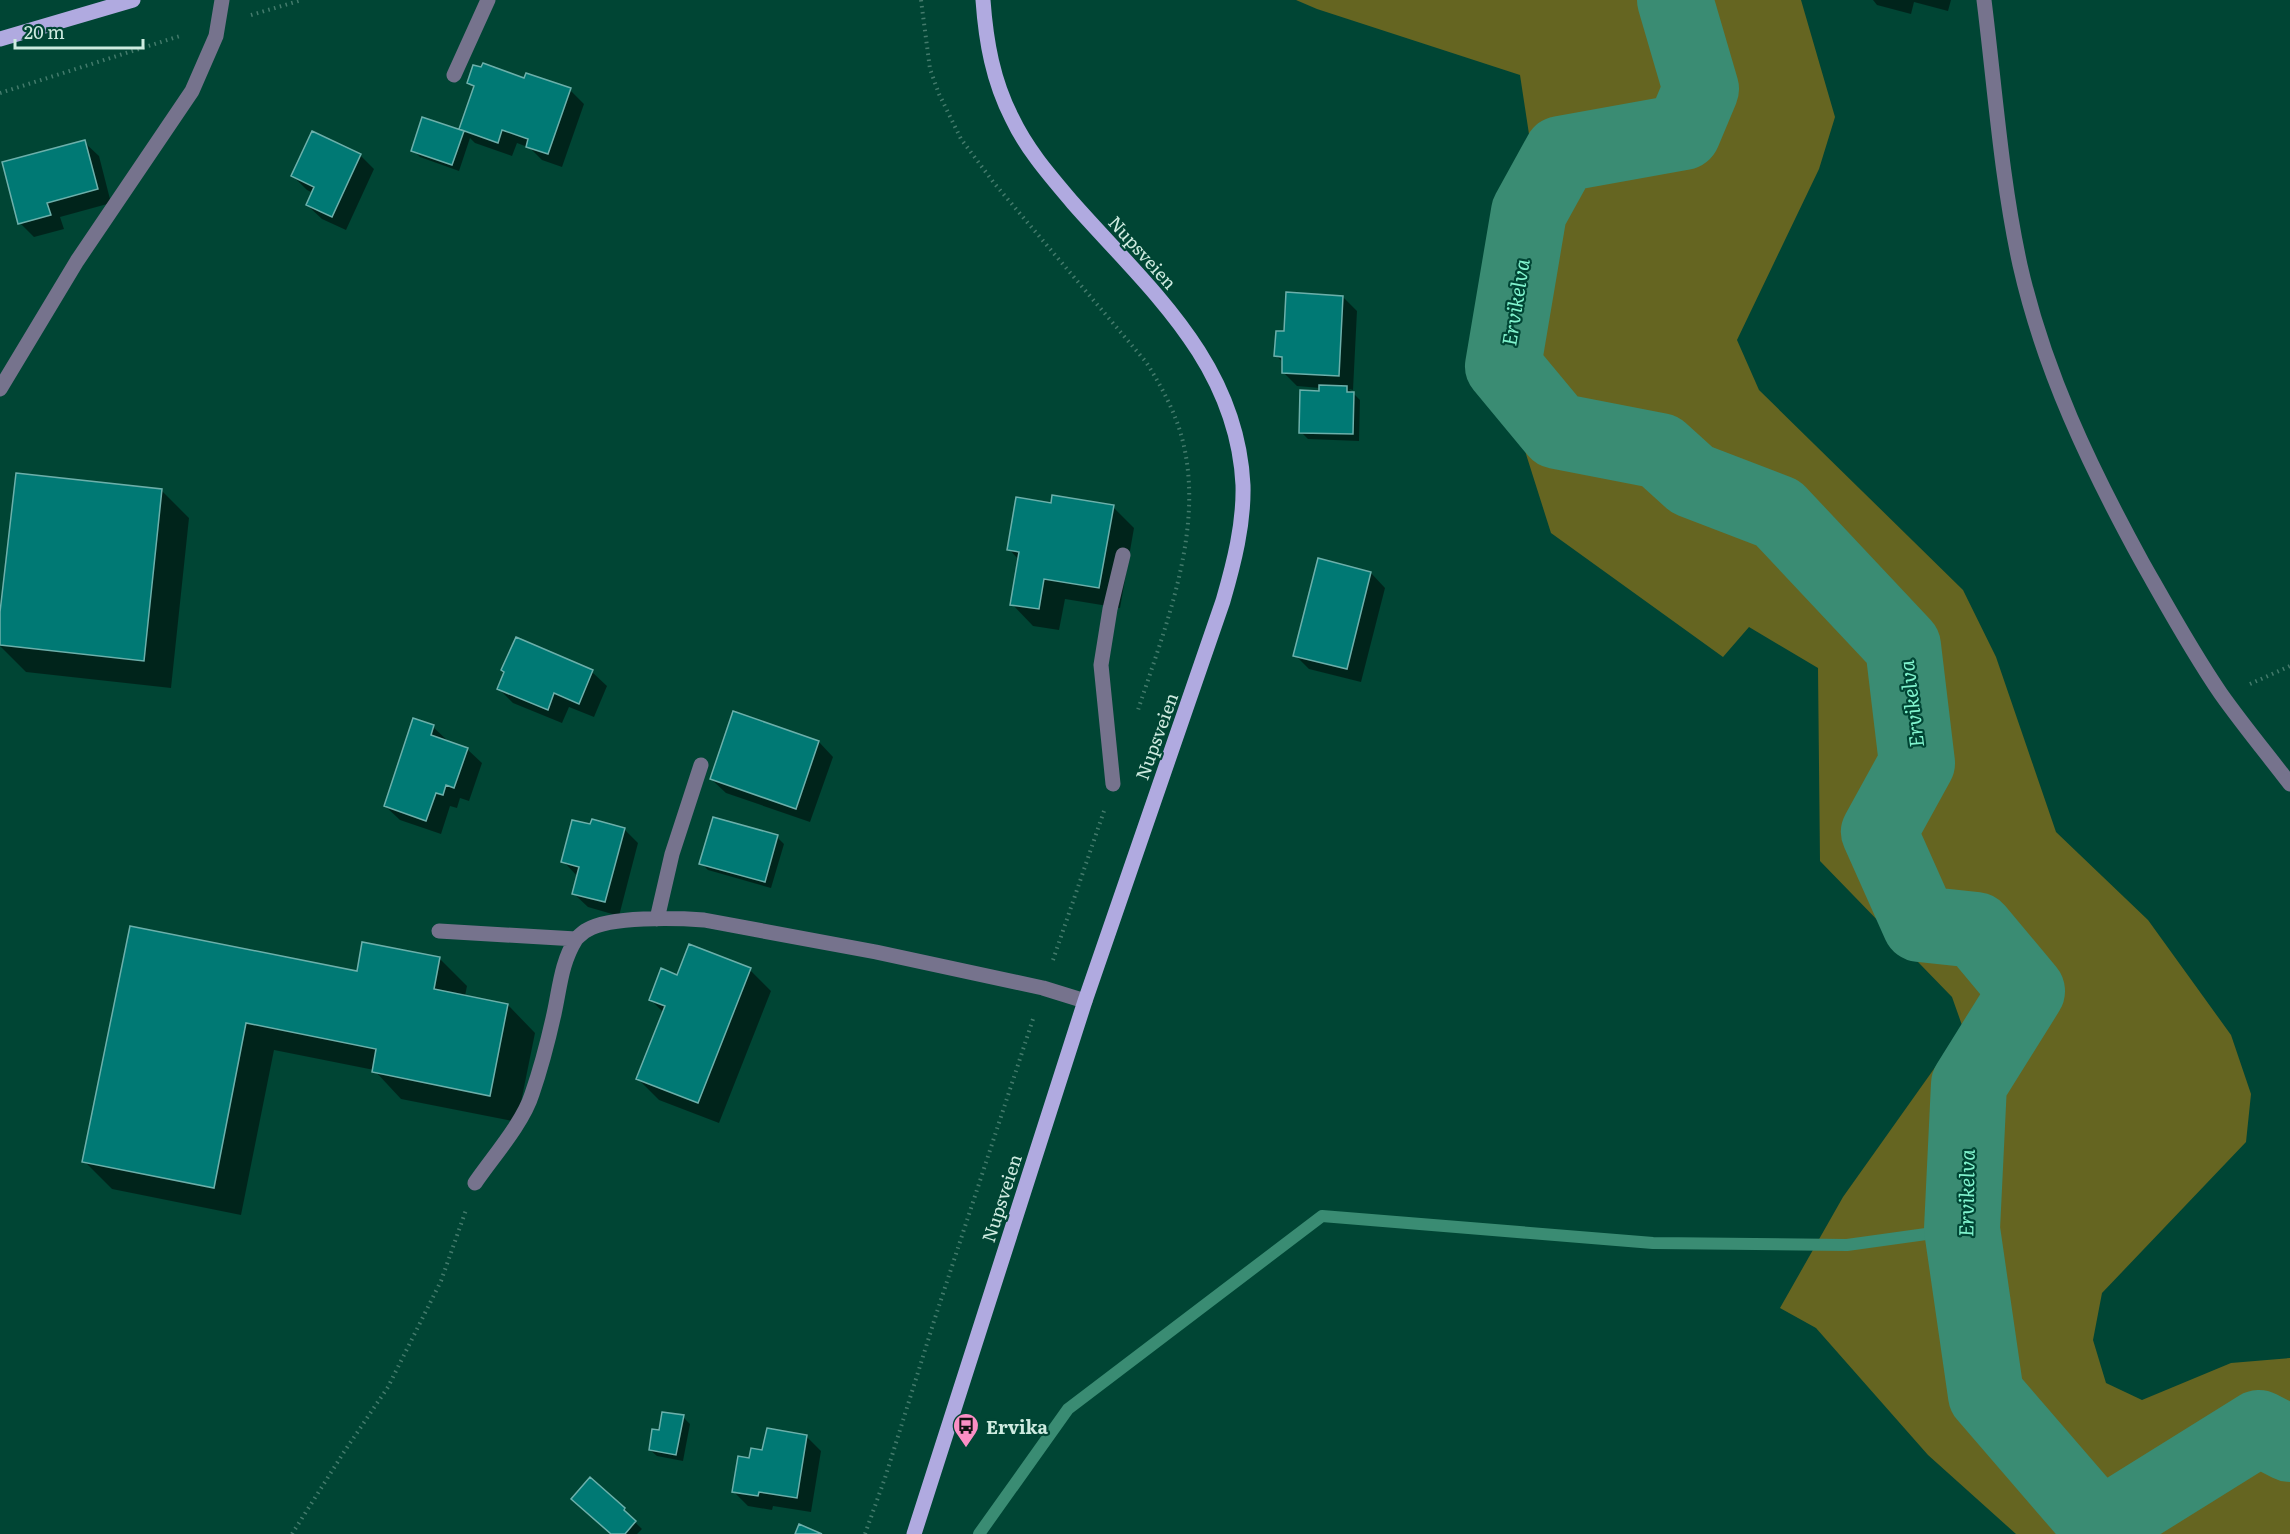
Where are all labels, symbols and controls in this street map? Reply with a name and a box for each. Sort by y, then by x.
scale bar [15,12,142,50]
text: 20 m [24,18,65,45]
street label: Nupsveien [1102,209,1184,295]
water label: Ervikelva [1492,256,1536,348]
water label: Ervikelva [1890,658,1930,749]
street label: Nupsveien [1128,688,1184,783]
water label: Ervikelva [1949,1148,1981,1237]
street label: Nupsveien [974,1150,1028,1246]
bus stop icon: Ervika [951,1411,981,1449]
place label: Ervika [986,1413,1049,1440]

